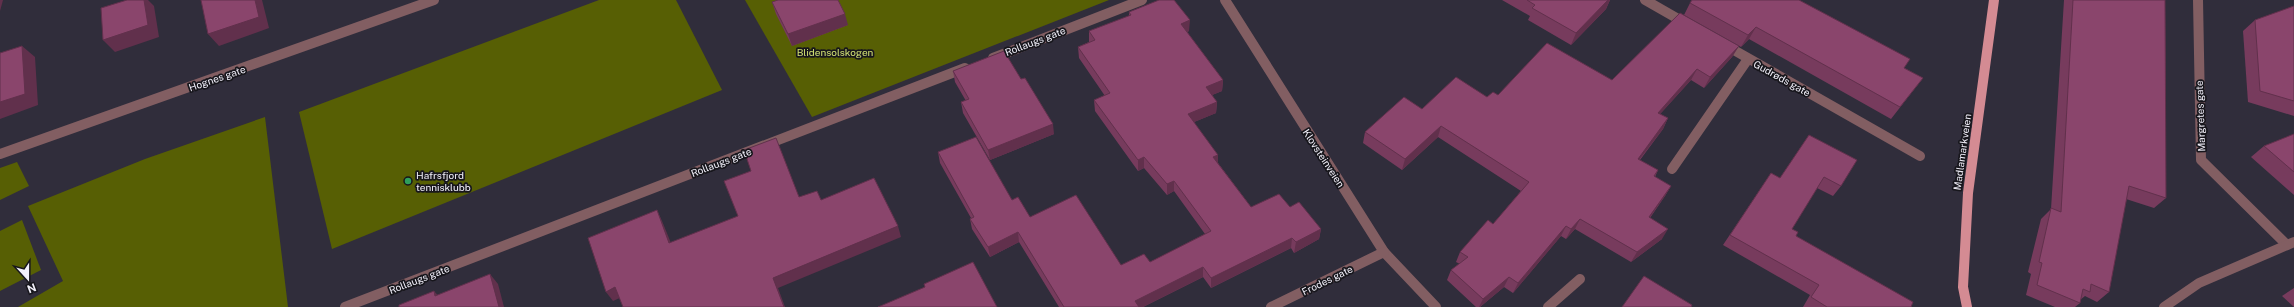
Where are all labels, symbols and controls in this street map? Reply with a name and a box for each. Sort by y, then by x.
street label: Rollaugs gate [1003,24,1067,58]
park label: Blidensolskogen [797,46,874,58]
street label: Gudrøds gate [1751,57,1813,99]
street label: Hognes gate [187,63,247,93]
street label: Margretes gate [2193,80,2207,152]
street label: Madlamarkveien [1951,113,1973,191]
street label: Klovsteinveien [1301,127,1347,190]
street label: Rollaugs gate [689,145,753,179]
place label: Hafrsfjord tennisklubb [416,169,471,193]
marker: Hafrsfjord tennisklubb [403,176,413,186]
north arrow [8,259,48,299]
street label: Rollaugs gate [387,262,451,296]
street label: Frodes gate [1300,262,1355,298]
text: N [25,281,38,295]

